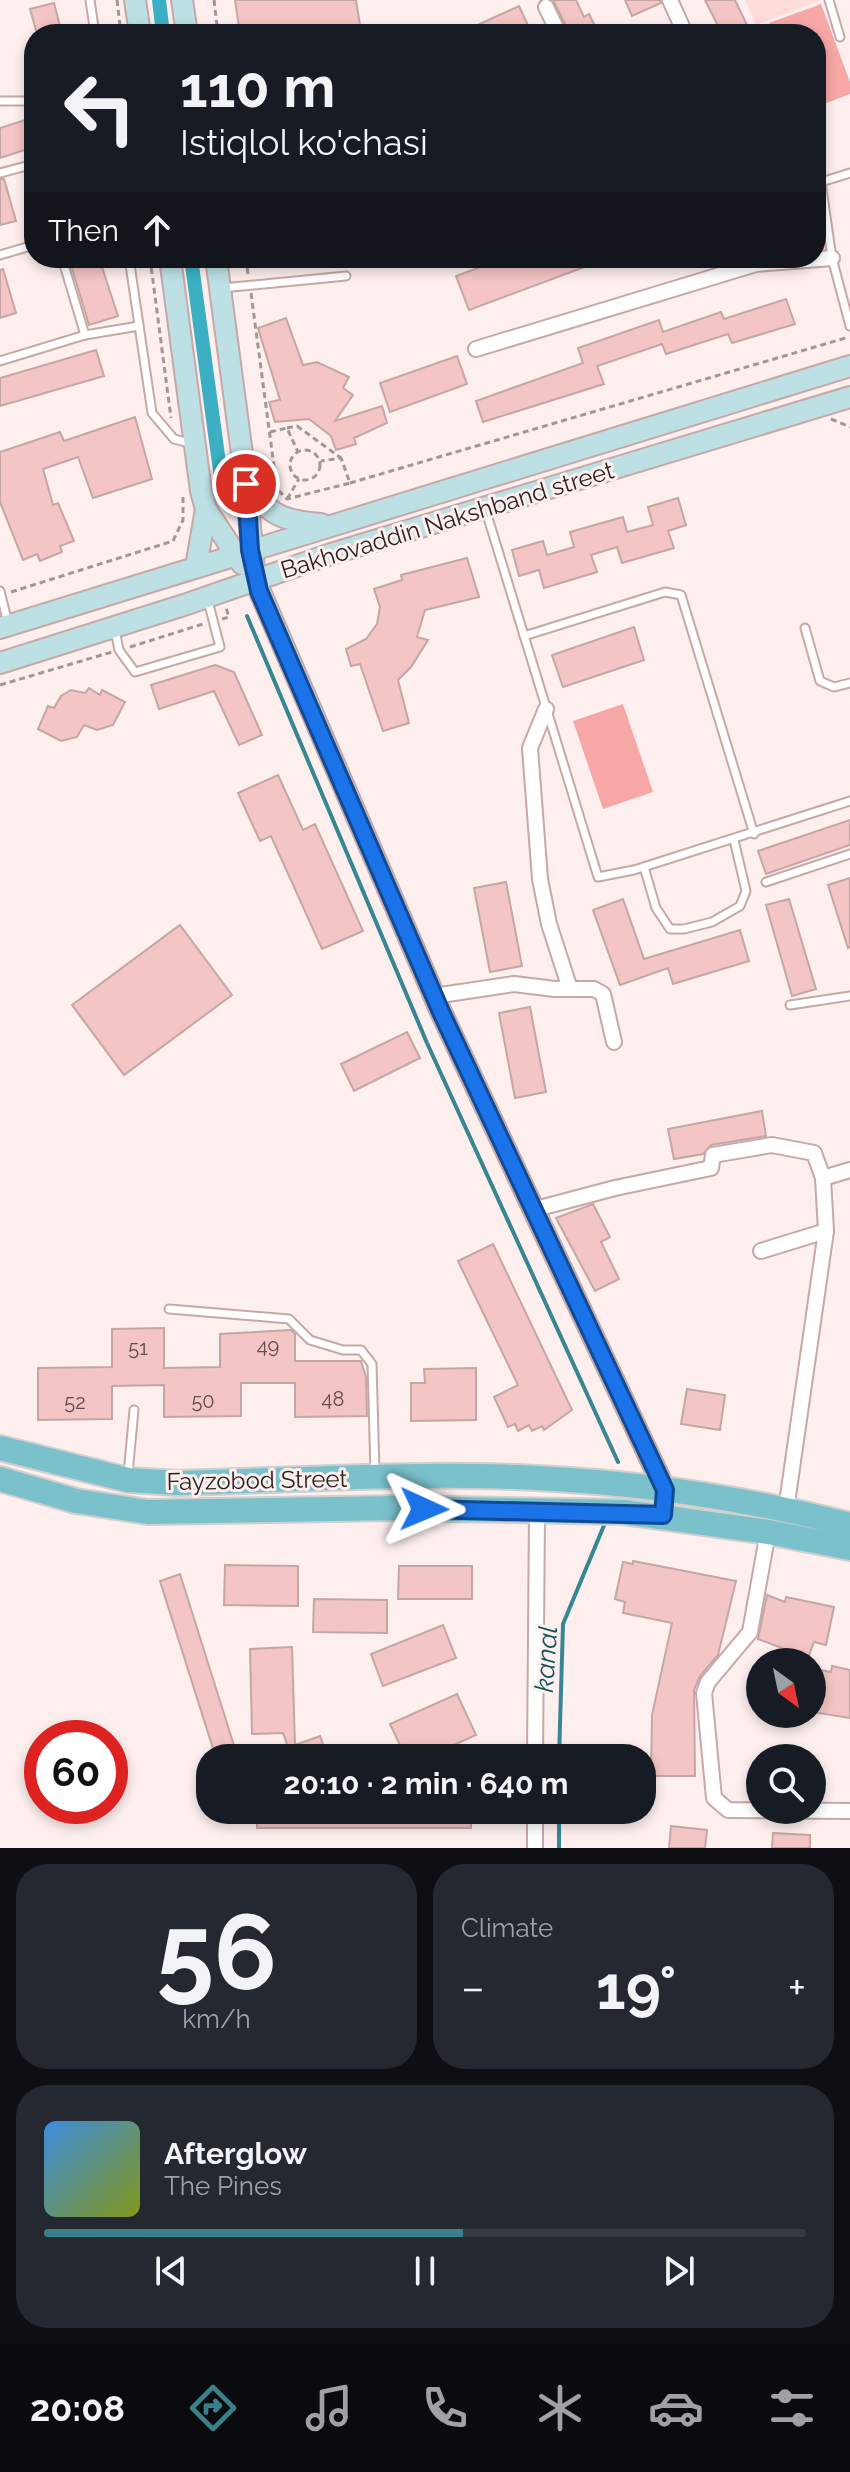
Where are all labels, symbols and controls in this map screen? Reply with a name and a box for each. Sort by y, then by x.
text: 110 m [180,54,335,120]
icon: left [48,56,152,160]
text: Istiqlol ko'chasi [180,121,428,163]
icon: ahead [135,208,179,252]
text: Then [48,213,119,248]
pin [212,450,280,518]
street label: Bakhovaddin Nakshband street [277,455,617,585]
icon: arrive [224,462,268,506]
house number: 49 [257,1334,279,1358]
house number: 51 [128,1336,148,1360]
house number: 48 [322,1387,344,1411]
house number: 50 [191,1389,215,1413]
house number: 52 [64,1390,86,1414]
street label: Fayzobod Street [166,1464,348,1496]
position arrow [382,1467,466,1551]
water label: kanal [529,1625,563,1693]
north arrow [746,1648,826,1728]
map controls [746,1648,826,1824]
speed limit sign: 60 [24,1720,128,1824]
button: search [746,1744,826,1824]
text: 20:10 · 2 min · 640 m [284,1766,569,1801]
text: 56 [156,1891,277,2013]
text: Climate [461,1913,553,1943]
text: 19° [596,1953,676,2023]
text: − [461,1962,485,2013]
text: + [788,1962,806,2013]
text: km/h [182,2004,251,2034]
text: Afterglow [164,2136,307,2171]
text: The Pines [164,2171,282,2201]
icon: previous [149,2249,193,2293]
icon: pause [403,2249,447,2293]
icon: next [657,2249,701,2293]
icon: directions [185,2380,241,2436]
icon: music [301,2380,357,2436]
icon: phone [417,2380,473,2436]
icon: climate [532,2380,588,2436]
icon: car [648,2380,704,2436]
icon: filters [764,2380,820,2436]
text: 20:08 [30,2387,125,2429]

